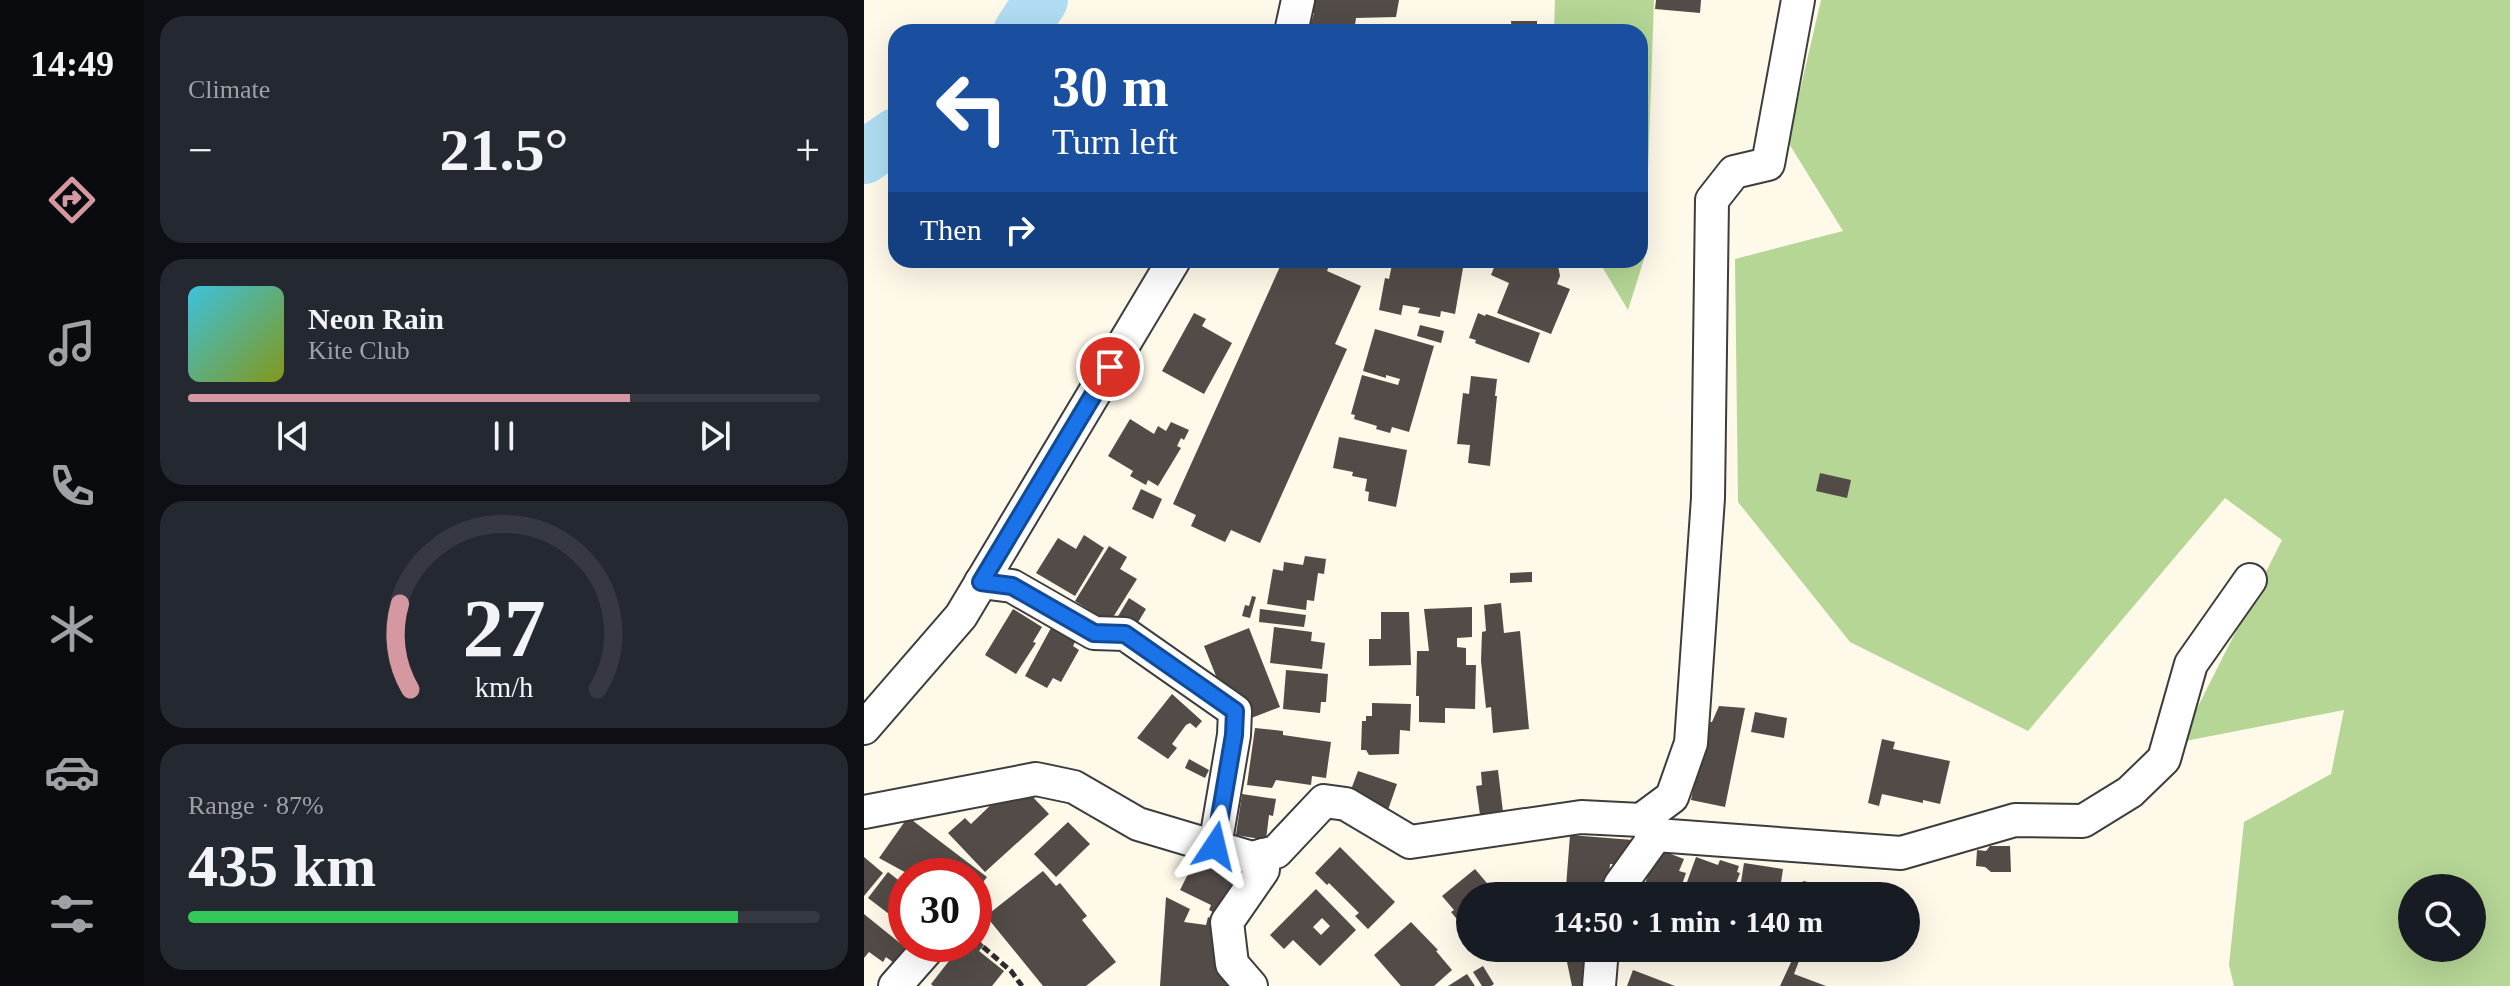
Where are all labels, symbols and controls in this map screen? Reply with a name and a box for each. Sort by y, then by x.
text: 14:49 [30,44,114,84]
icon: left [920,56,1024,160]
text: 30 m [1052,56,1169,118]
text: Climate [188,75,270,104]
text: 21.5° [440,117,569,183]
text: Turn left [1052,122,1178,162]
text: − [188,126,213,175]
text: + [795,126,820,175]
icon: directions [44,172,100,228]
icon: right [998,208,1042,252]
text: Then [920,213,982,246]
text: Neon Rain [308,302,444,335]
icon: music [44,315,100,371]
pin [1076,333,1144,401]
text: Kite Club [308,336,410,365]
icon: arrive [1088,345,1132,389]
icon: previous [271,414,315,458]
icon: pause [482,414,526,458]
icon: next [693,414,737,458]
icon: phone [44,458,100,514]
text: 27 [462,582,546,674]
icon: climate [44,601,100,657]
text: km/h [475,672,533,703]
icon: car [44,744,100,800]
text: Range · 87% [188,791,324,820]
position arrow [1173,804,1257,888]
text: 435 km [188,833,376,899]
speed limit sign: 30 [888,858,992,962]
map controls [2398,874,2486,962]
button: search [2398,874,2486,962]
icon: filters [44,886,100,942]
text: 14:50 · 1 min · 140 m [1553,905,1823,938]

